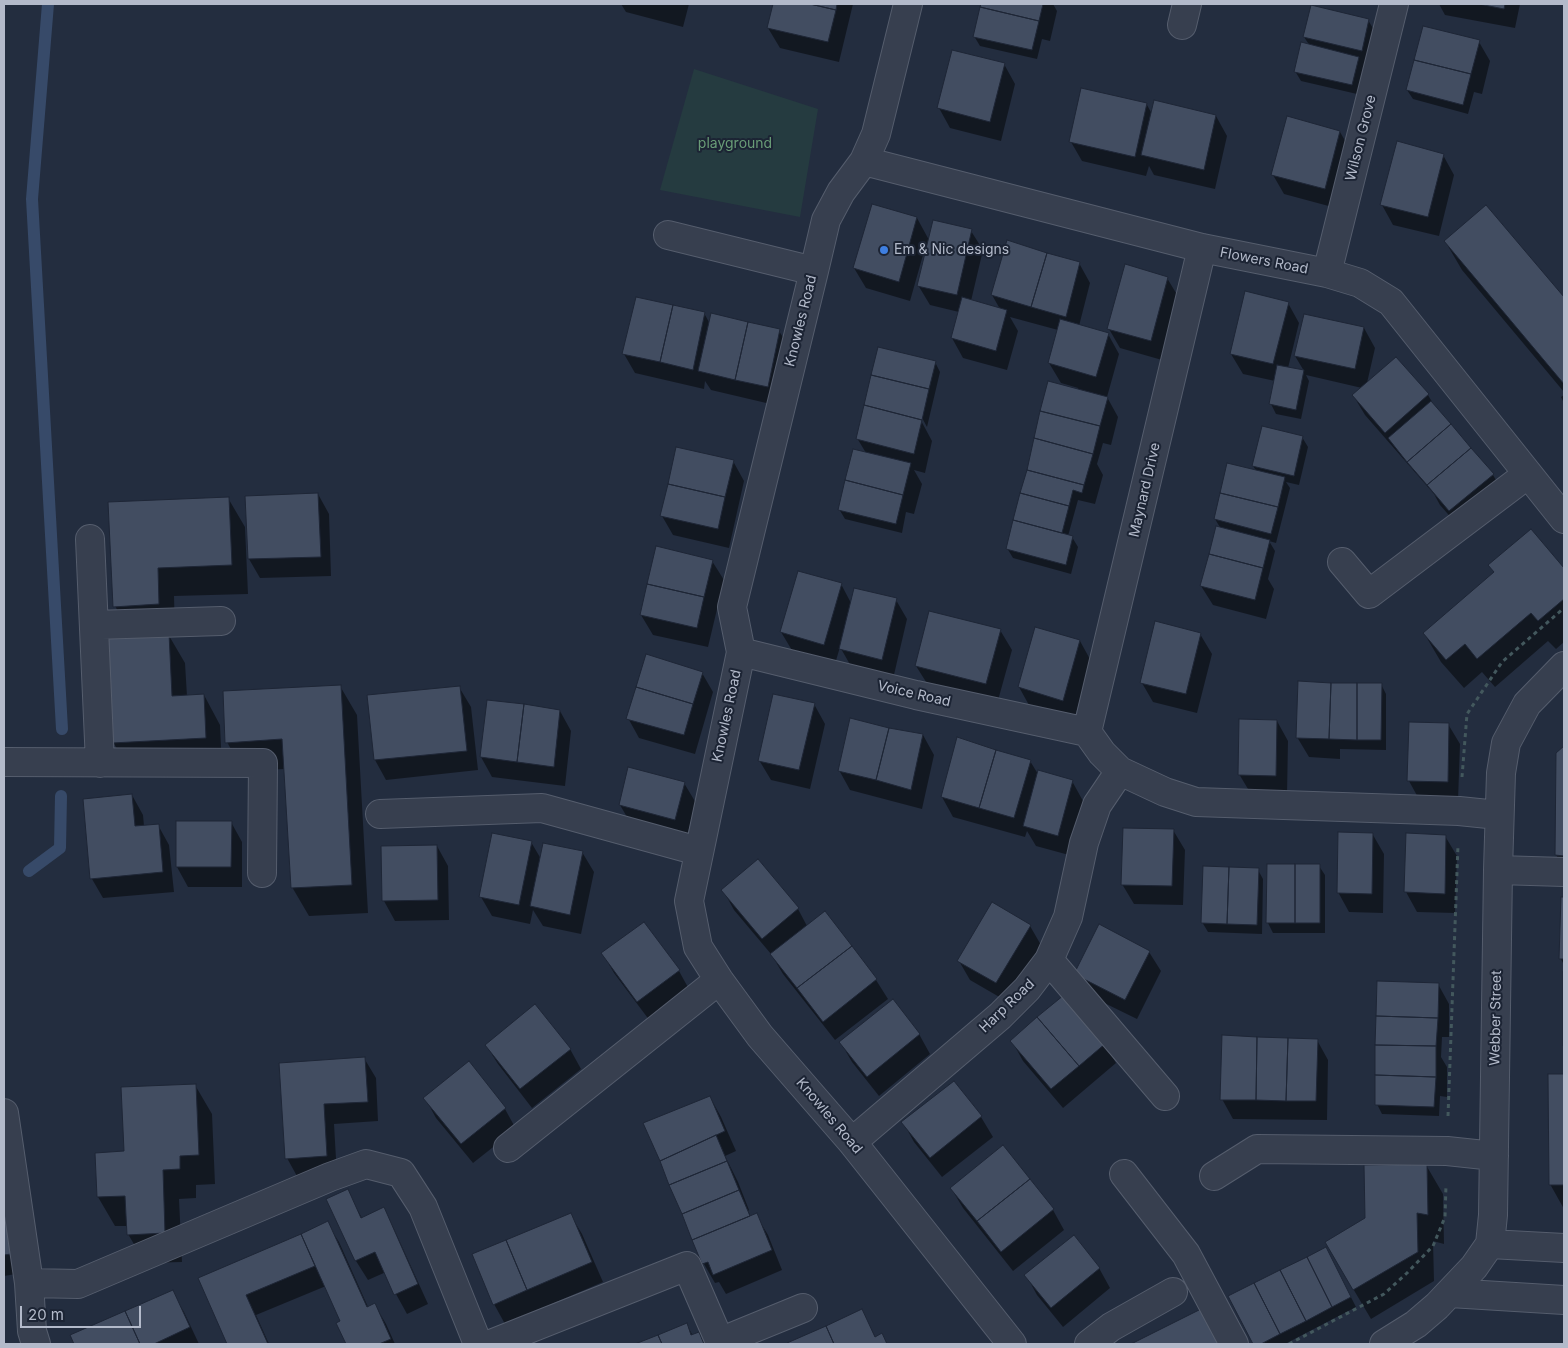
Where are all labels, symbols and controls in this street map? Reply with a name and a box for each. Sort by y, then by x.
street label: Wilson Grove [1342,93,1380,183]
park label: playground [698,136,772,152]
place label: Em & Nic designs [894,242,1009,258]
marker: Em & Nic designs [878,244,890,256]
street label: Flowers Road [1218,244,1310,278]
street label: Knowles Road [781,273,821,369]
street label: Maynard Drive [1126,441,1164,539]
street label: Knowles Road [709,668,745,764]
street label: Voice Road [876,677,952,711]
street label: Webber Street [1487,970,1505,1066]
street label: Harp Road [976,976,1038,1036]
street label: Knowles Road [792,1075,866,1157]
scale bar [22,1296,144,1328]
text: 20 m [28,1305,64,1324]

